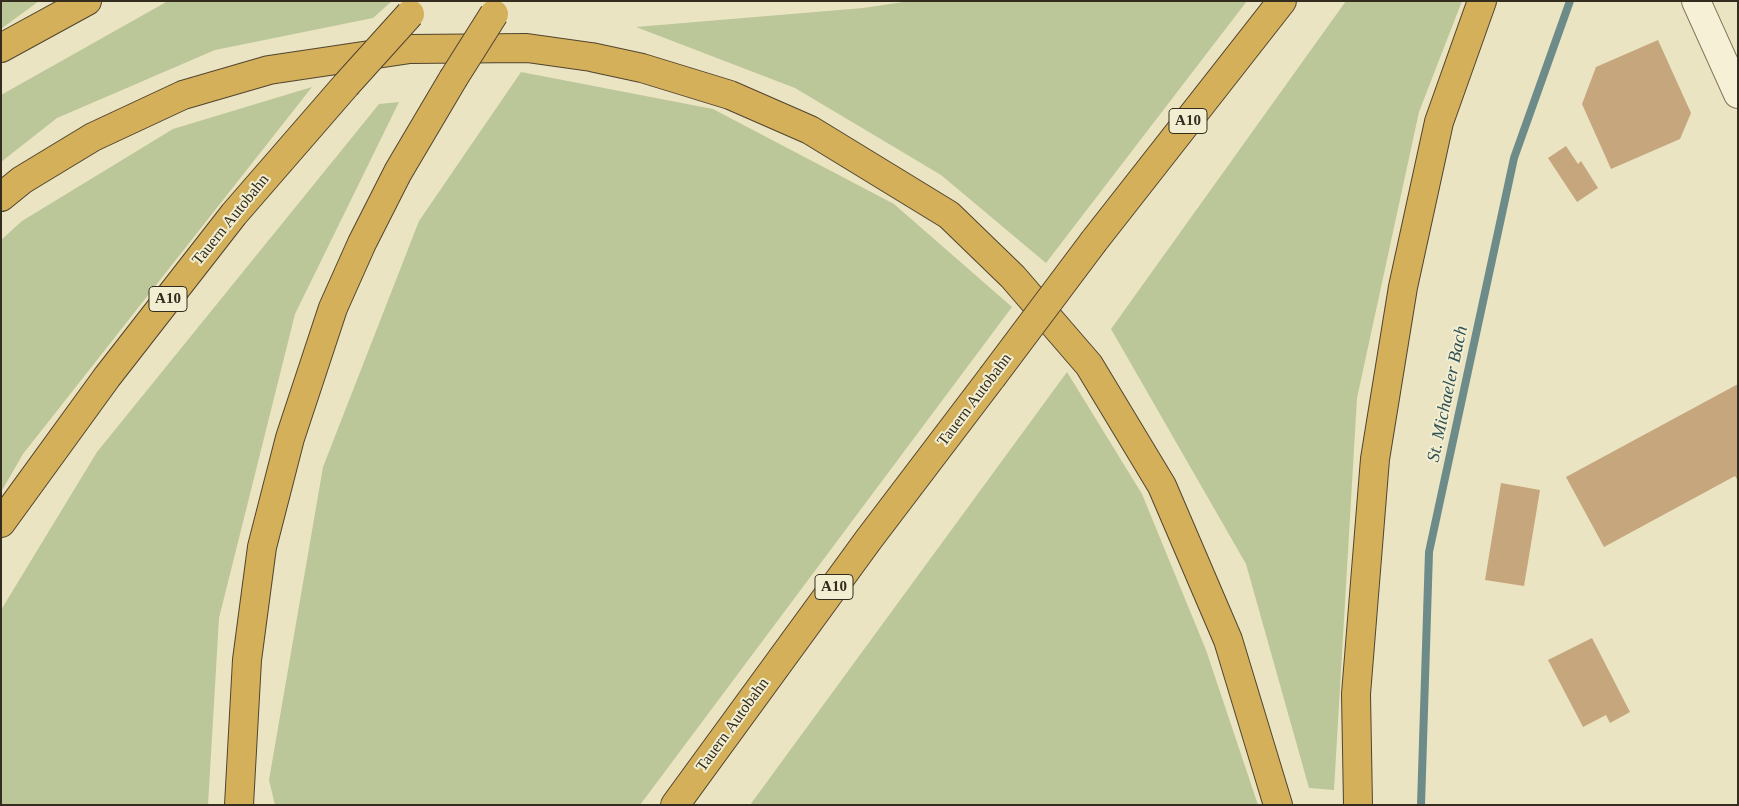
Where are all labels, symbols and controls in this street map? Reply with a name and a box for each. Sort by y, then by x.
road number: A10 [1169,108,1207,134]
street label: Tauern Autobahn [189,171,273,269]
road number: A10 [149,286,187,312]
water label: St. Michaeler Bach [1423,324,1473,464]
street label: Tauern Autobahn [934,350,1016,450]
road number: A10 [815,574,853,600]
street label: Tauern Autobahn [693,674,773,776]

